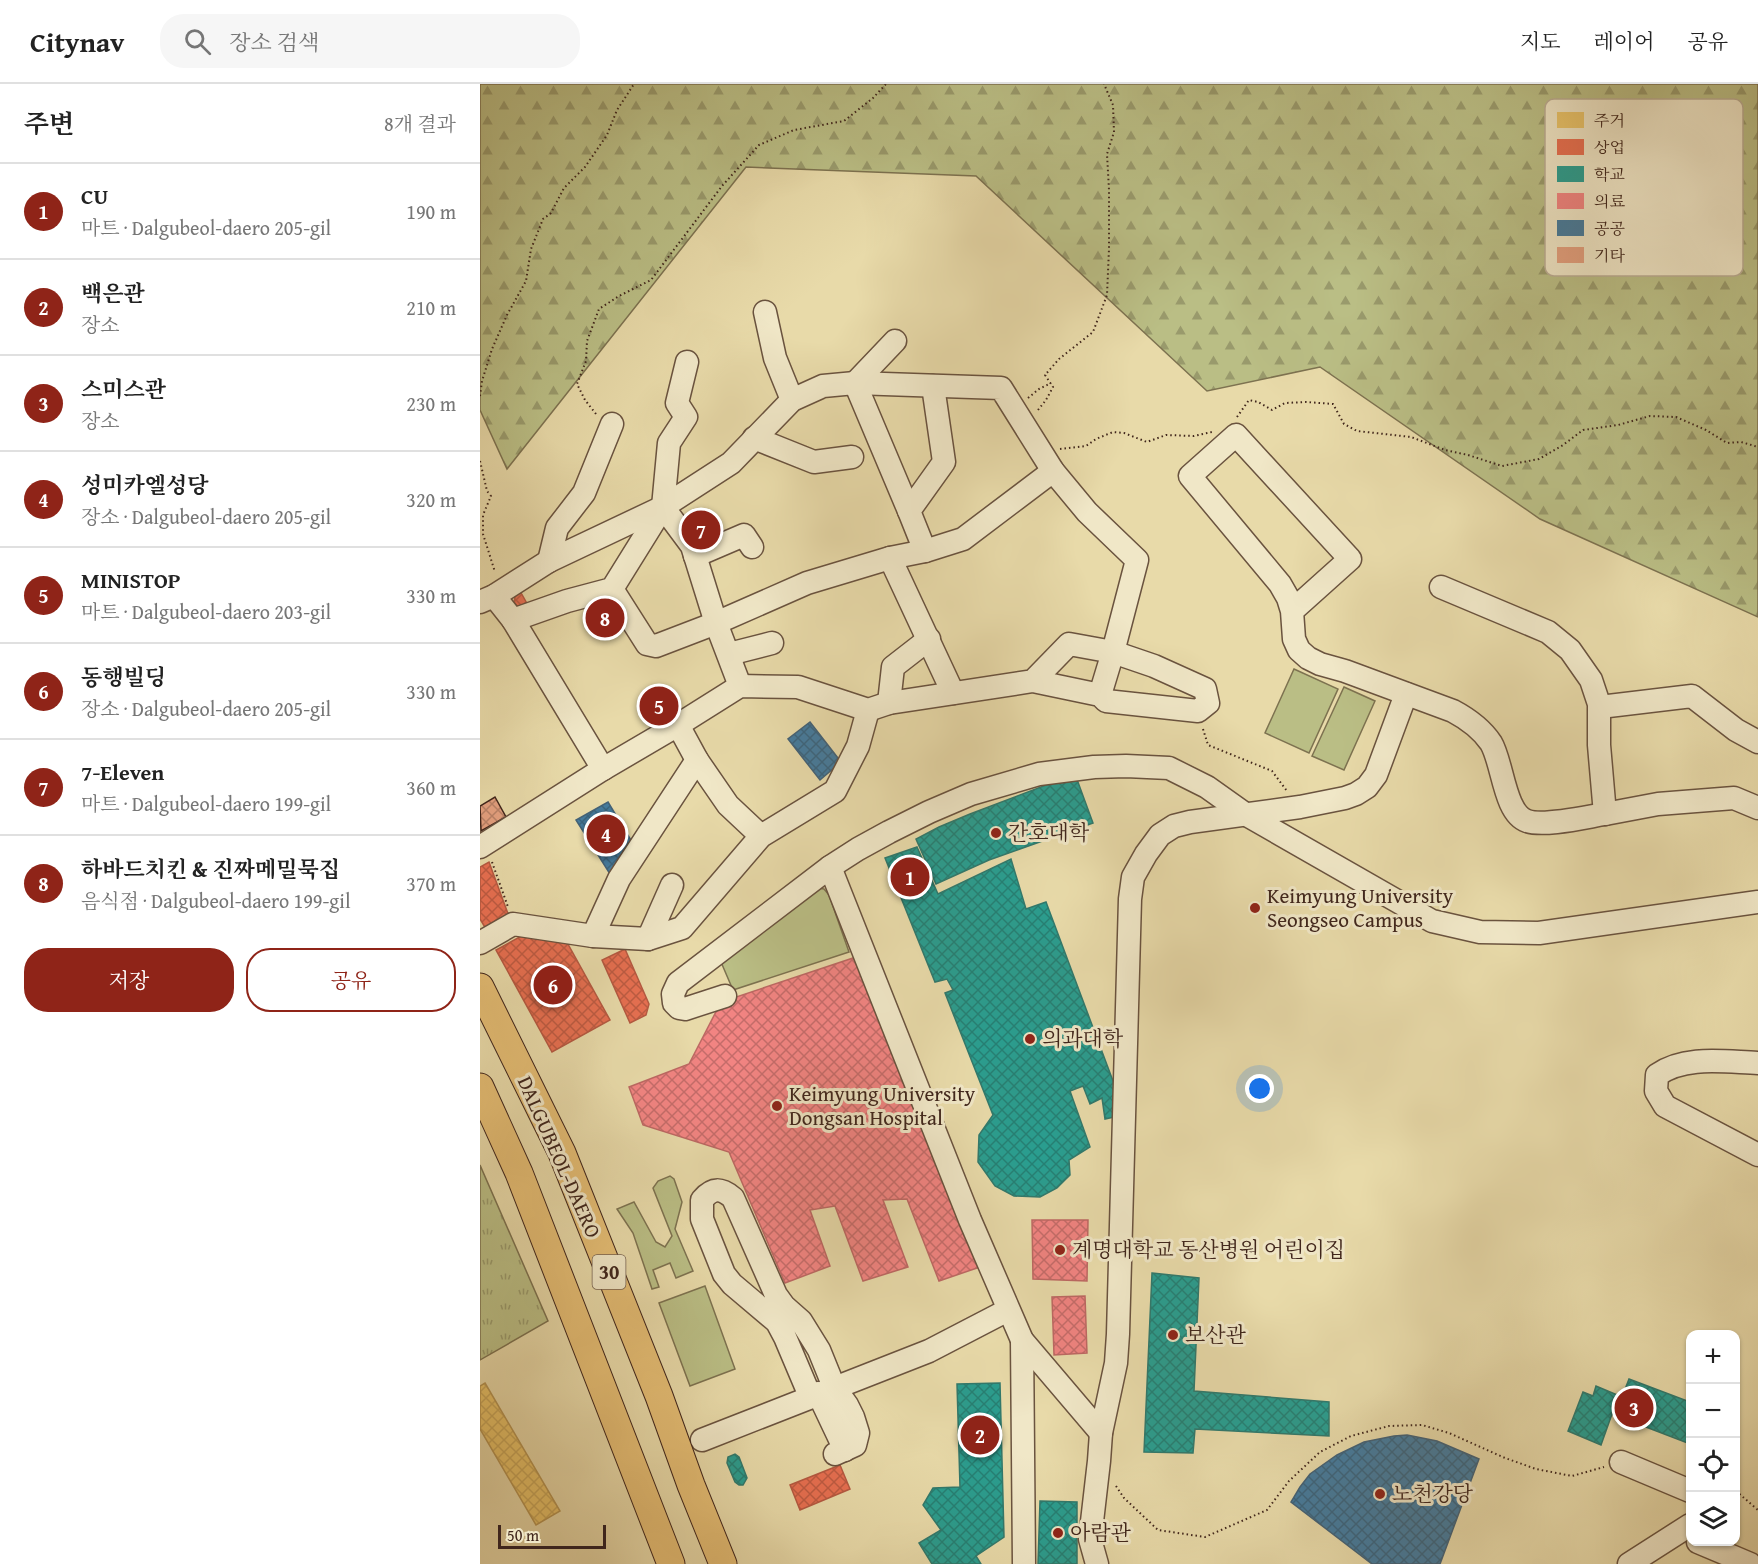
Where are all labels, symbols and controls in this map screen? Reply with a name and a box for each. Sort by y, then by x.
search box [160,14,580,68]
text: Citynav [30,21,124,62]
icon: search [181,25,214,58]
text: 장소 검색 [229,26,319,58]
text: 지도 [1520,26,1561,57]
text: 레이어 [1594,26,1654,57]
text: 공유 [1687,26,1728,57]
legend [1545,99,1743,276]
text: 주변 [24,104,74,143]
text: 주거 [1594,108,1625,132]
text: 8개 결과 [384,109,456,138]
text: 상업 [1594,135,1625,159]
text: 학교 [1594,162,1625,186]
text: CU [81,180,108,212]
text: 의료 [1594,189,1625,213]
text: 1 [38,197,49,226]
text: 190 m [406,197,456,226]
text: 마트 · Dalgubeol-daero 205-gil [81,213,331,242]
text: 공공 [1594,216,1625,240]
text: 기타 [1594,243,1625,267]
text: 백은관 [81,277,145,309]
text: 2 [38,293,49,322]
text: 210 m [406,293,456,322]
text: 장소 [81,310,120,339]
text: 스미스관 [81,373,166,405]
text: 3 [38,389,49,418]
text: 230 m [406,389,456,418]
text: 장소 [81,406,120,435]
text: 성미카엘성당 [81,469,209,501]
text: 4 [38,485,49,514]
text: 320 m [406,485,456,514]
text: 장소 · Dalgubeol-daero 205-gil [81,502,331,531]
pin: 7 [682,508,720,552]
text: MINISTOP [81,564,181,596]
text: 5 [38,581,49,610]
text: 330 m [406,581,456,610]
pin: 8 [586,596,624,640]
text: 마트 · Dalgubeol-daero 203-gil [81,597,331,626]
text: 동행빌딩 [81,661,166,693]
text: 6 [38,677,49,706]
text: 330 m [406,677,456,706]
pin: 5 [640,684,678,728]
text: 장소 · Dalgubeol-daero 205-gil [81,694,331,723]
text: 7-Eleven [81,756,164,788]
text: 7 [38,773,49,802]
text: 360 m [406,773,456,802]
text: 마트 · Dalgubeol-daero 199-gil [81,789,331,818]
pin: 4 [586,812,626,856]
place label: 간호대학 [1008,817,1090,848]
marker: 간호대학 [989,826,1003,840]
text: 하바드치킨 & 진짜메밀묵집 [81,853,340,885]
pin: 1 [890,854,930,900]
text: 8 [38,869,49,898]
text: 370 m [406,869,456,898]
place label: Keimyung University Seongseo Campus [1267,880,1454,935]
text: 음식점 · Dalgubeol-daero 199-gil [81,886,351,915]
marker: Keimyung University Seongseo Campus [1248,901,1262,915]
button: 저장 [24,948,234,1012]
button: 공유 [246,948,456,1012]
pin: 6 [534,962,572,1008]
place label: 의과대학 [1042,1023,1124,1054]
marker: 의과대학 [1023,1032,1037,1046]
street label: DALGUBEOL-DAERO [510,1071,609,1243]
your location [1245,1074,1274,1103]
place label: Keimyung University Dongsan Hospital [789,1078,976,1133]
marker: Keimyung University Dongsan Hospital [770,1099,784,1113]
place label: 계명대학교 동산병원 어린이집 [1072,1234,1345,1265]
marker: 계명대학교 동산병원 어린이집 [1053,1243,1067,1257]
road number: 30 [592,1255,626,1289]
place label: 보산관 [1185,1319,1247,1350]
marker: 보산관 [1166,1328,1180,1342]
map controls [1686,1330,1740,1546]
button: + [1686,1330,1740,1384]
button: − [1686,1384,1740,1438]
pin: 3 [1614,1386,1654,1430]
pin: 2 [960,1412,1000,1458]
button: locate [1686,1438,1740,1492]
place label: 노천강당 [1392,1478,1474,1509]
marker: 노천강당 [1373,1487,1387,1501]
button: layers [1686,1492,1740,1546]
place label: 아람관 [1070,1517,1132,1548]
scale bar [498,1522,606,1550]
text: 50 m [507,1523,539,1547]
marker: 아람관 [1051,1526,1065,1540]

